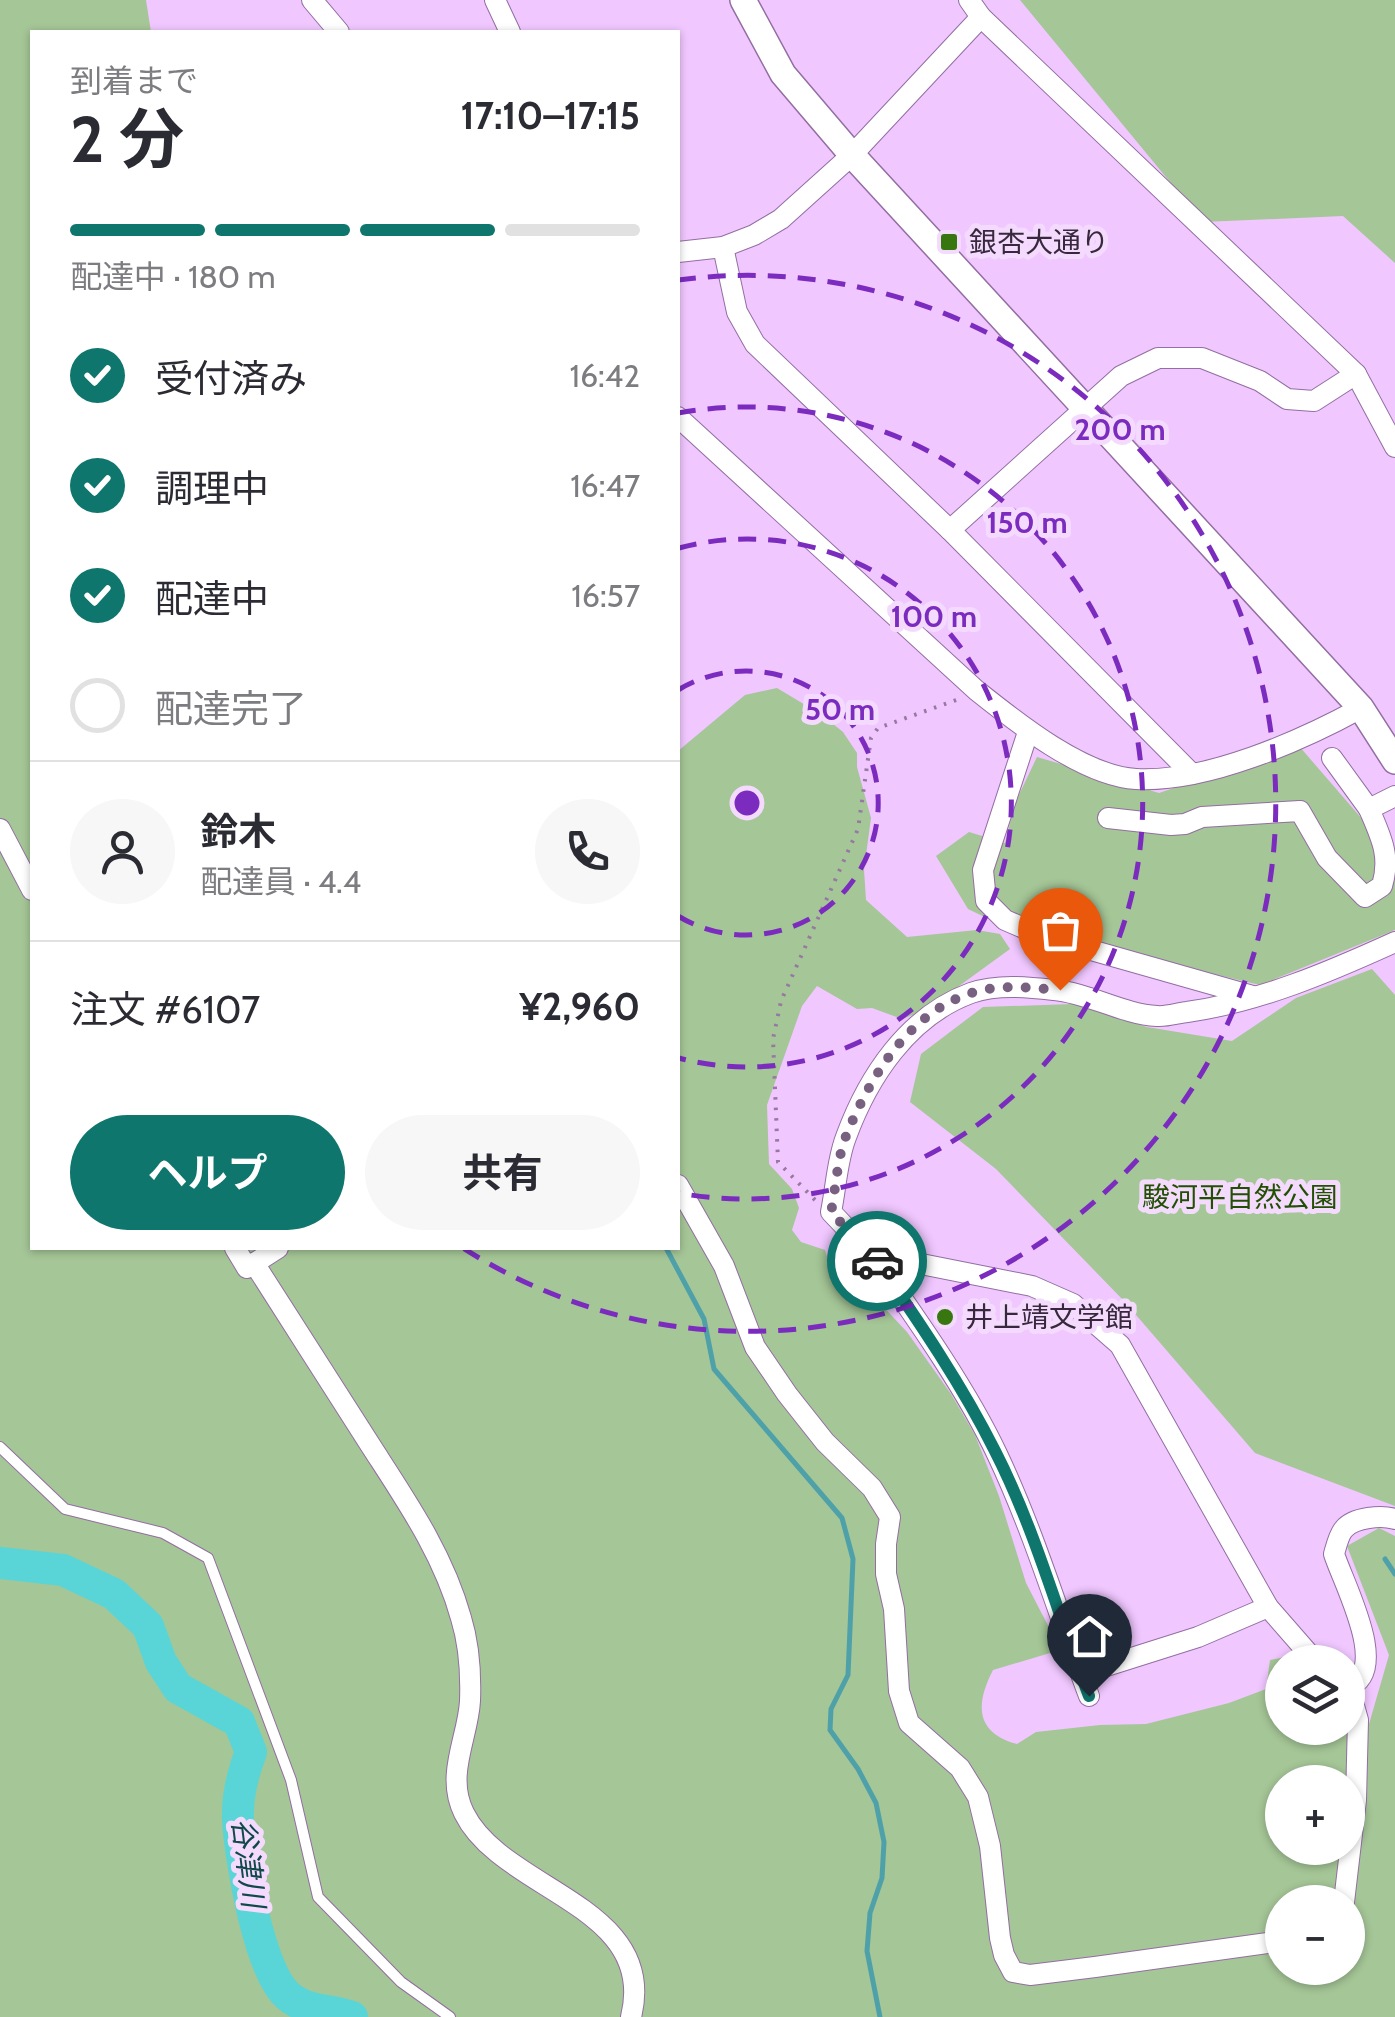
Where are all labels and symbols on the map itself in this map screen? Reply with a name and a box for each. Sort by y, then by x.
place label: 銀杏大通り [969,225,1109,259]
marker: 銀杏大通り [938,231,960,253]
text: 200 m [1074,411,1166,448]
text: 150 m [986,504,1068,541]
text: 100 m [891,598,977,635]
text: 50 m [805,691,875,728]
centre of rings [729,785,765,821]
pin [1018,888,1103,991]
park label: 駿河平自然公園 [1142,1180,1338,1214]
courier [827,1211,927,1311]
place label: 井上靖文学館 [965,1300,1133,1334]
marker: 井上靖文学館 [934,1306,956,1328]
pin [1047,1594,1132,1697]
water label: 谷津川 [225,1816,273,1913]

